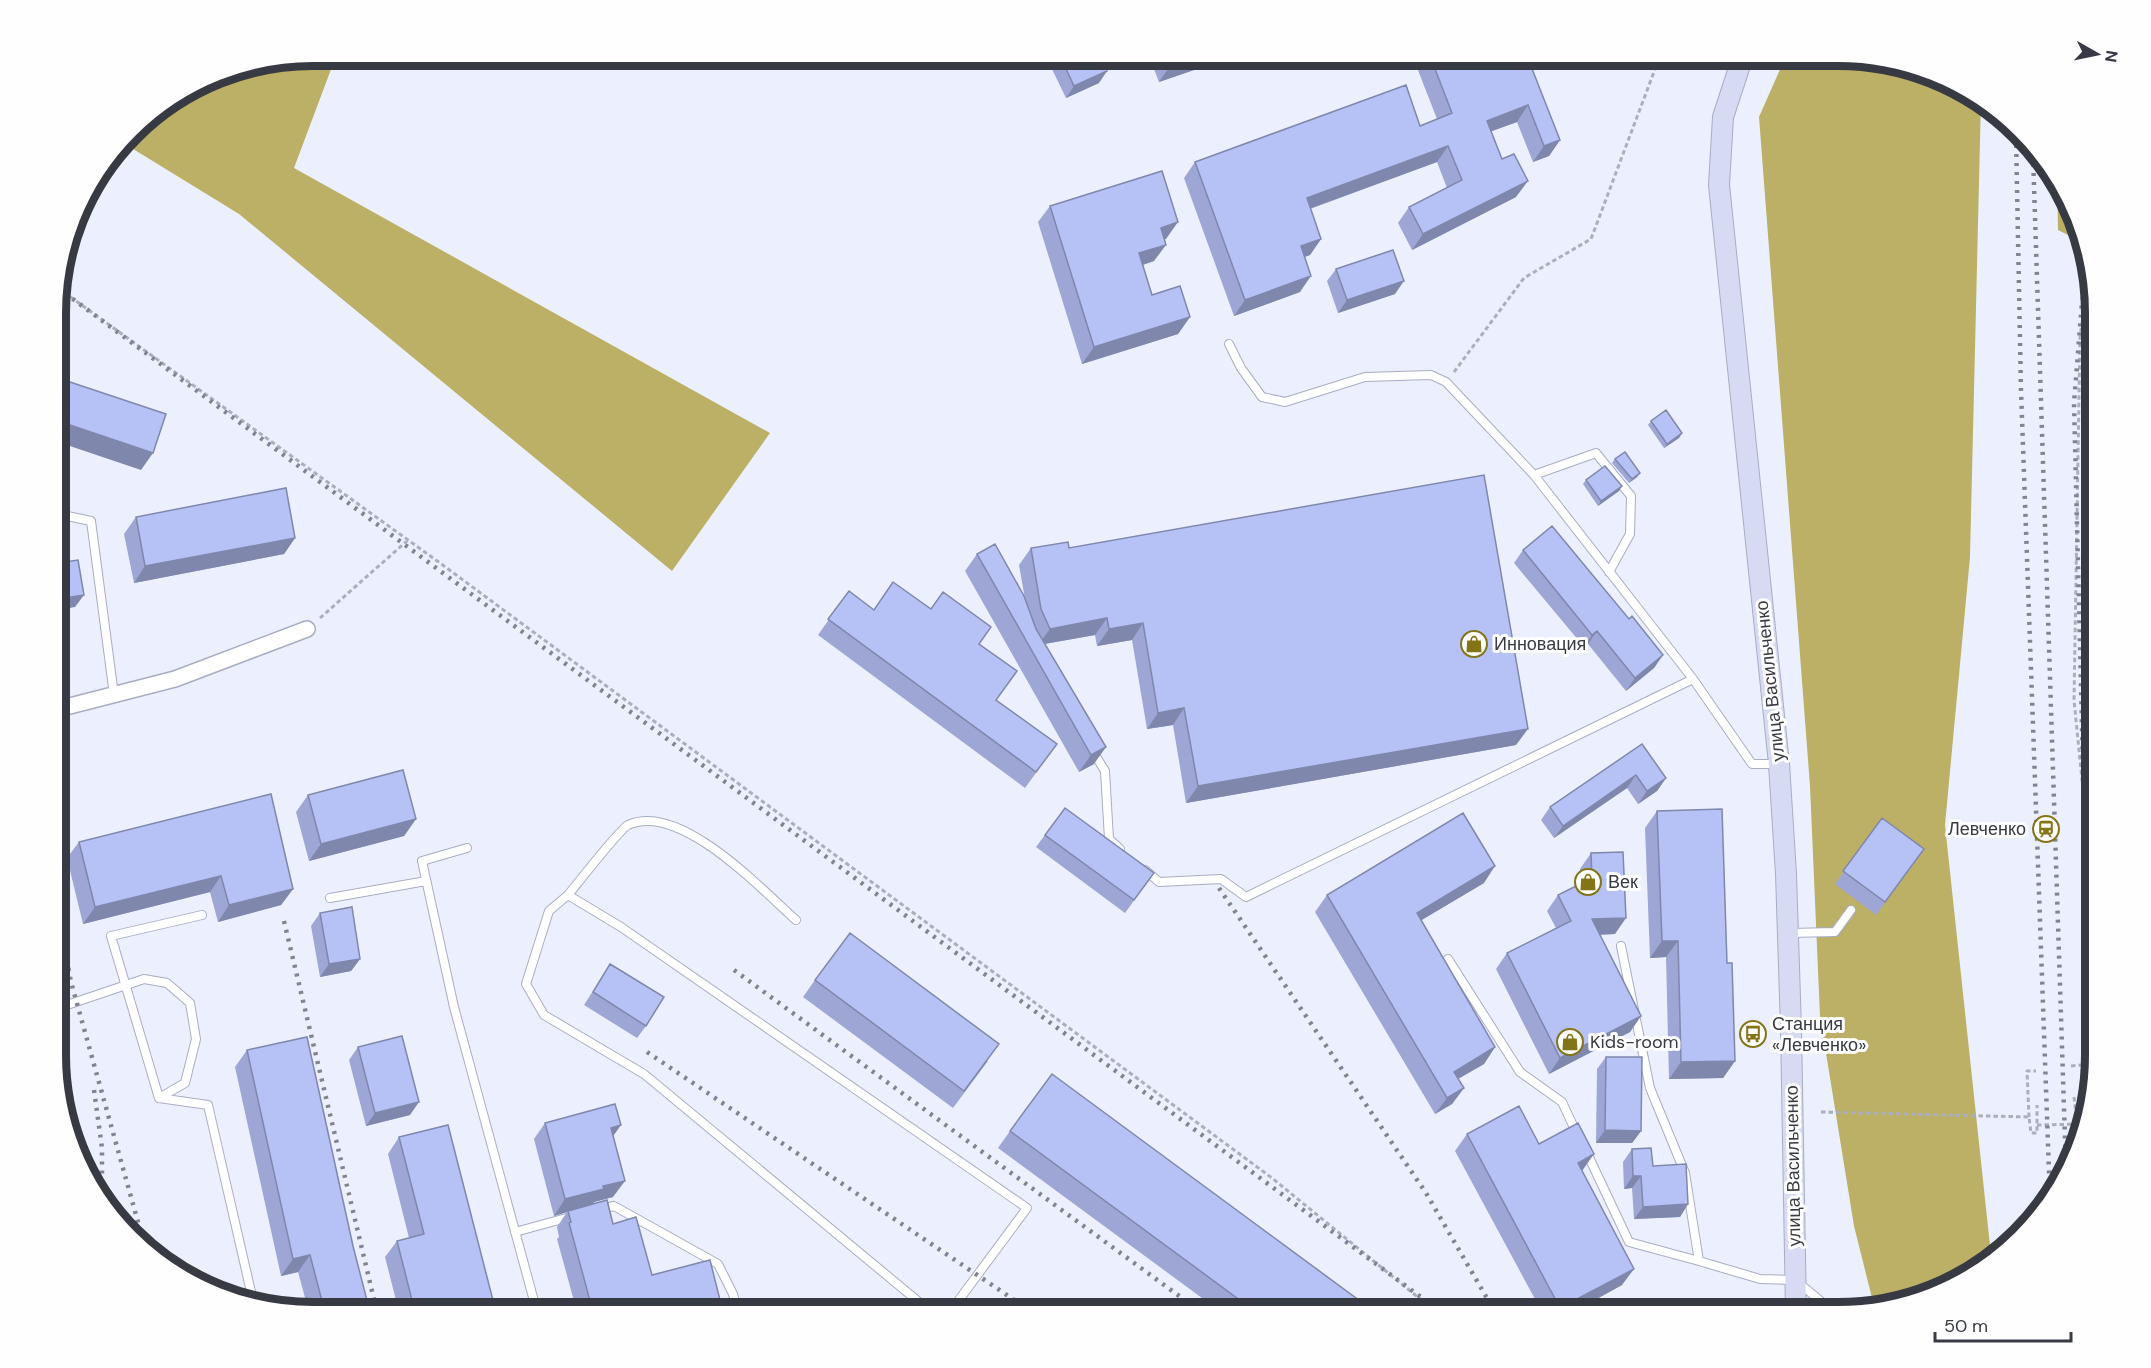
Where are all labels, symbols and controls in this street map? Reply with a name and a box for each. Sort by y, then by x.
north arrow [2067,24,2127,84]
text: N [2100,49,2123,64]
street label: улица Васильченко [1750,599,1790,763]
shop icon: Инновация [1459,629,1489,659]
place label: Инновация [1494,632,1586,656]
station icon: Левченко [2031,814,2061,844]
place label: Левченко [1948,817,2026,841]
shop icon: Век [1573,867,1603,897]
place label: Век [1608,870,1638,894]
place label: Станция «Левченко» [1772,1012,1866,1057]
bus stop icon: Станция «Левченко» [1738,1019,1768,1049]
shop icon: Kids-room [1555,1027,1585,1057]
place label: Kids-room [1590,1030,1679,1054]
street label: улица Васильченко [1780,1085,1806,1247]
scale bar [1935,1305,2072,1343]
text: 50 m [1944,1314,1988,1338]

